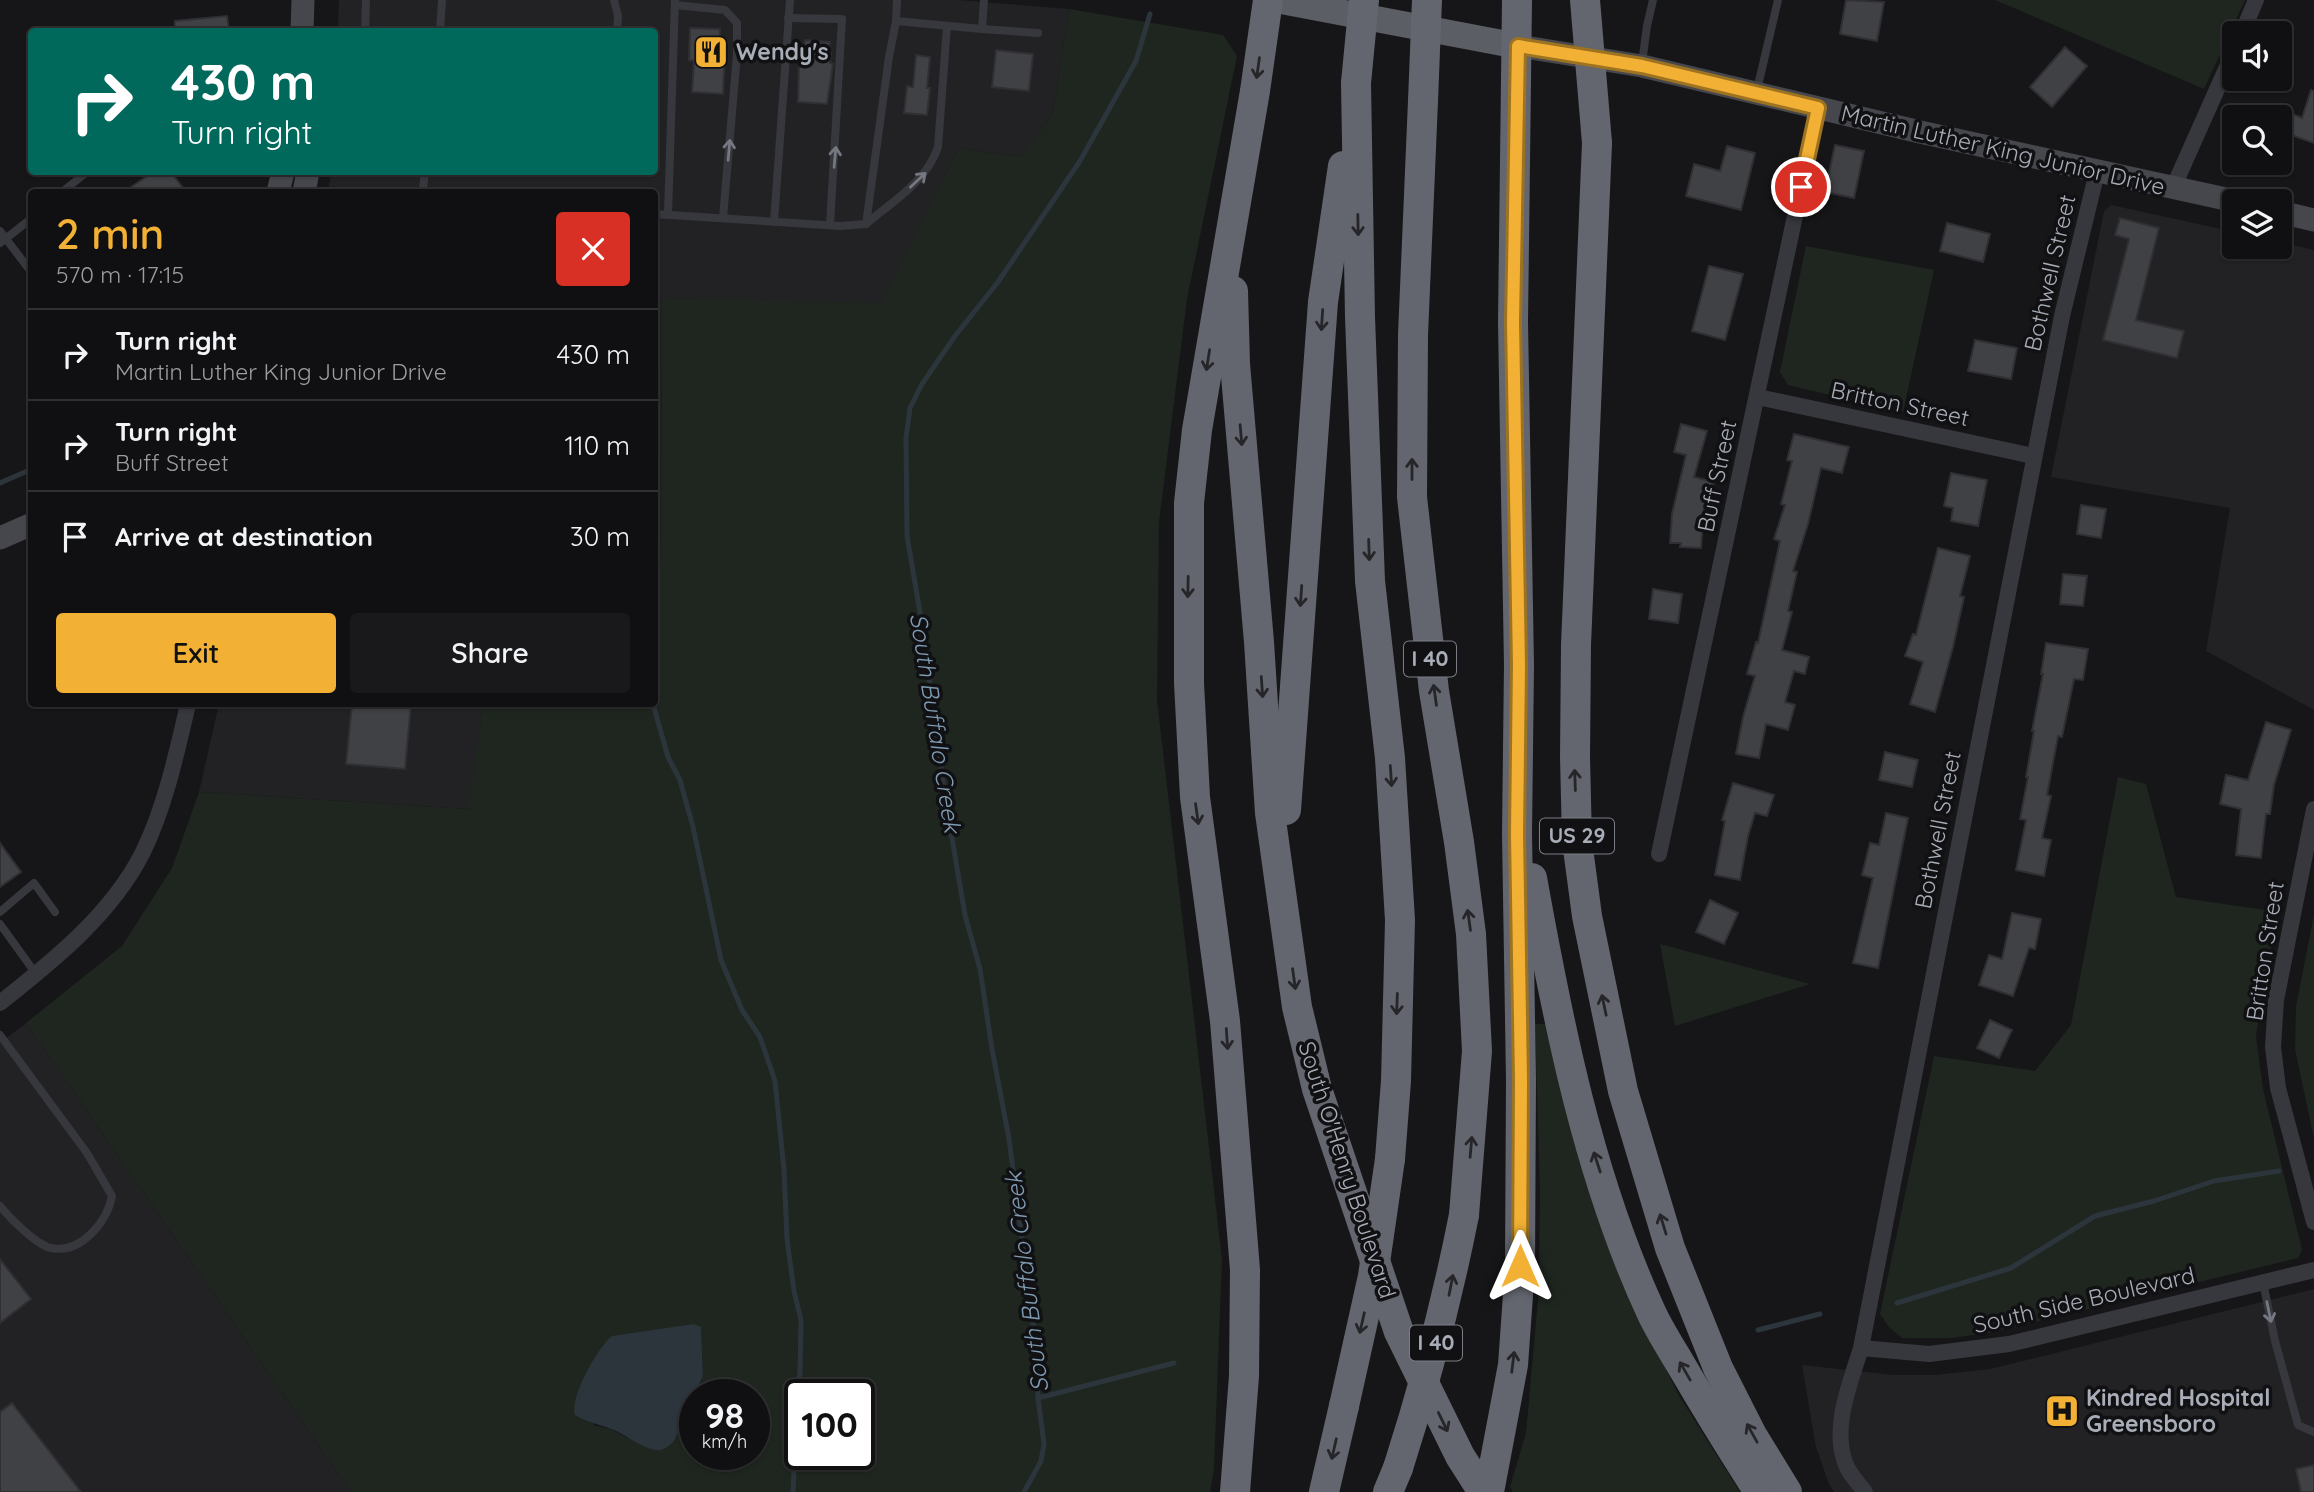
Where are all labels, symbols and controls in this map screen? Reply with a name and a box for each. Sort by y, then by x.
map controls [2222,21,2292,259]
button: sound [2222,21,2292,91]
restaurant icon: Wendy's [692,33,730,71]
place label: Wendy's [736,37,829,66]
text: 430 m [171,51,315,112]
icon: right [56,56,147,147]
one-way arrow [1252,56,1265,78]
street label: Martin Luther King Junior Drive [1838,98,2168,201]
button: search [2222,105,2292,175]
text: Turn right [171,112,312,152]
one-way arrow [723,139,736,162]
one-way arrow [829,147,842,169]
pin [1771,157,1831,217]
icon: arrive [1782,168,1820,206]
one-way arrow [909,171,926,188]
button: layers [2222,189,2292,259]
street label: Bothwell Street [2017,192,2082,354]
text: 2 min [56,207,164,260]
button: close [556,212,630,286]
one-way arrow [1352,213,1365,236]
text: 570 m · 17:15 [56,260,184,289]
one-way arrow [1315,308,1328,331]
text: Turn right [115,324,237,357]
icon: right [56,336,94,374]
text: 430 m [556,338,630,371]
one-way arrow [1202,348,1215,371]
text: Martin Luther King Junior Drive [115,357,447,386]
street label: Britton Street [1828,375,1972,432]
text: Turn right [115,415,237,448]
street label: Buff Street [1691,417,1743,535]
one-way arrow [1235,424,1248,446]
icon: right [56,427,94,465]
text: 110 m [564,429,630,462]
text: Buff Street [115,448,229,477]
one-way arrow [1405,458,1419,481]
icon: arrive [56,518,94,556]
text: Arrive at destination [115,520,373,553]
text: 30 m [570,520,630,553]
one-way arrow [1363,538,1376,561]
one-way arrow [1181,575,1195,598]
one-way arrow [1294,584,1307,607]
water label: South Buffalo Creek [904,611,968,837]
button: Exit [56,613,336,693]
button: Share [350,613,630,693]
road number: I 40 [1404,642,1456,676]
one-way arrow [1256,675,1269,697]
one-way arrow [1428,685,1441,707]
street label: Bothwell Street [1908,749,1967,911]
one-way arrow [1385,765,1398,787]
one-way arrow [1569,768,1582,791]
one-way arrow [1191,802,1204,825]
road number: US 29 [1540,818,1614,854]
street label: Britton Street [2239,879,2290,1023]
one-way arrow [1463,909,1476,932]
one-way arrow [1287,967,1300,990]
one-way arrow [1391,992,1404,1015]
one-way arrow [1596,994,1610,1017]
one-way arrow [1221,1027,1234,1050]
street label: South O'Henry Boulevard [1292,1038,1403,1302]
one-way arrow [1465,1137,1478,1159]
one-way arrow [1590,1152,1602,1174]
water label: South Buffalo Creek [997,1168,1054,1394]
one-way arrow [1655,1214,1668,1236]
position arrow [1483,1229,1557,1303]
street label: South Side Boulevard [1970,1260,2197,1339]
one-way arrow [1444,1274,1458,1297]
one-way arrow [2262,1300,2276,1323]
one-way arrow [1355,1311,1369,1334]
road number: I 40 [1410,1326,1462,1360]
one-way arrow [1507,1351,1520,1374]
one-way arrow [1678,1362,1692,1382]
speed limit sign: 100 [784,1379,875,1470]
place label: Kindred Hospital Greensboro [2086,1383,2270,1438]
hospital icon: Kindred Hospital Greensboro [2043,1392,2081,1430]
text: 98 [705,1393,744,1437]
one-way arrow [1437,1411,1451,1432]
one-way arrow [1745,1424,1759,1444]
text: km/h [702,1430,747,1453]
one-way arrow [1327,1437,1340,1460]

